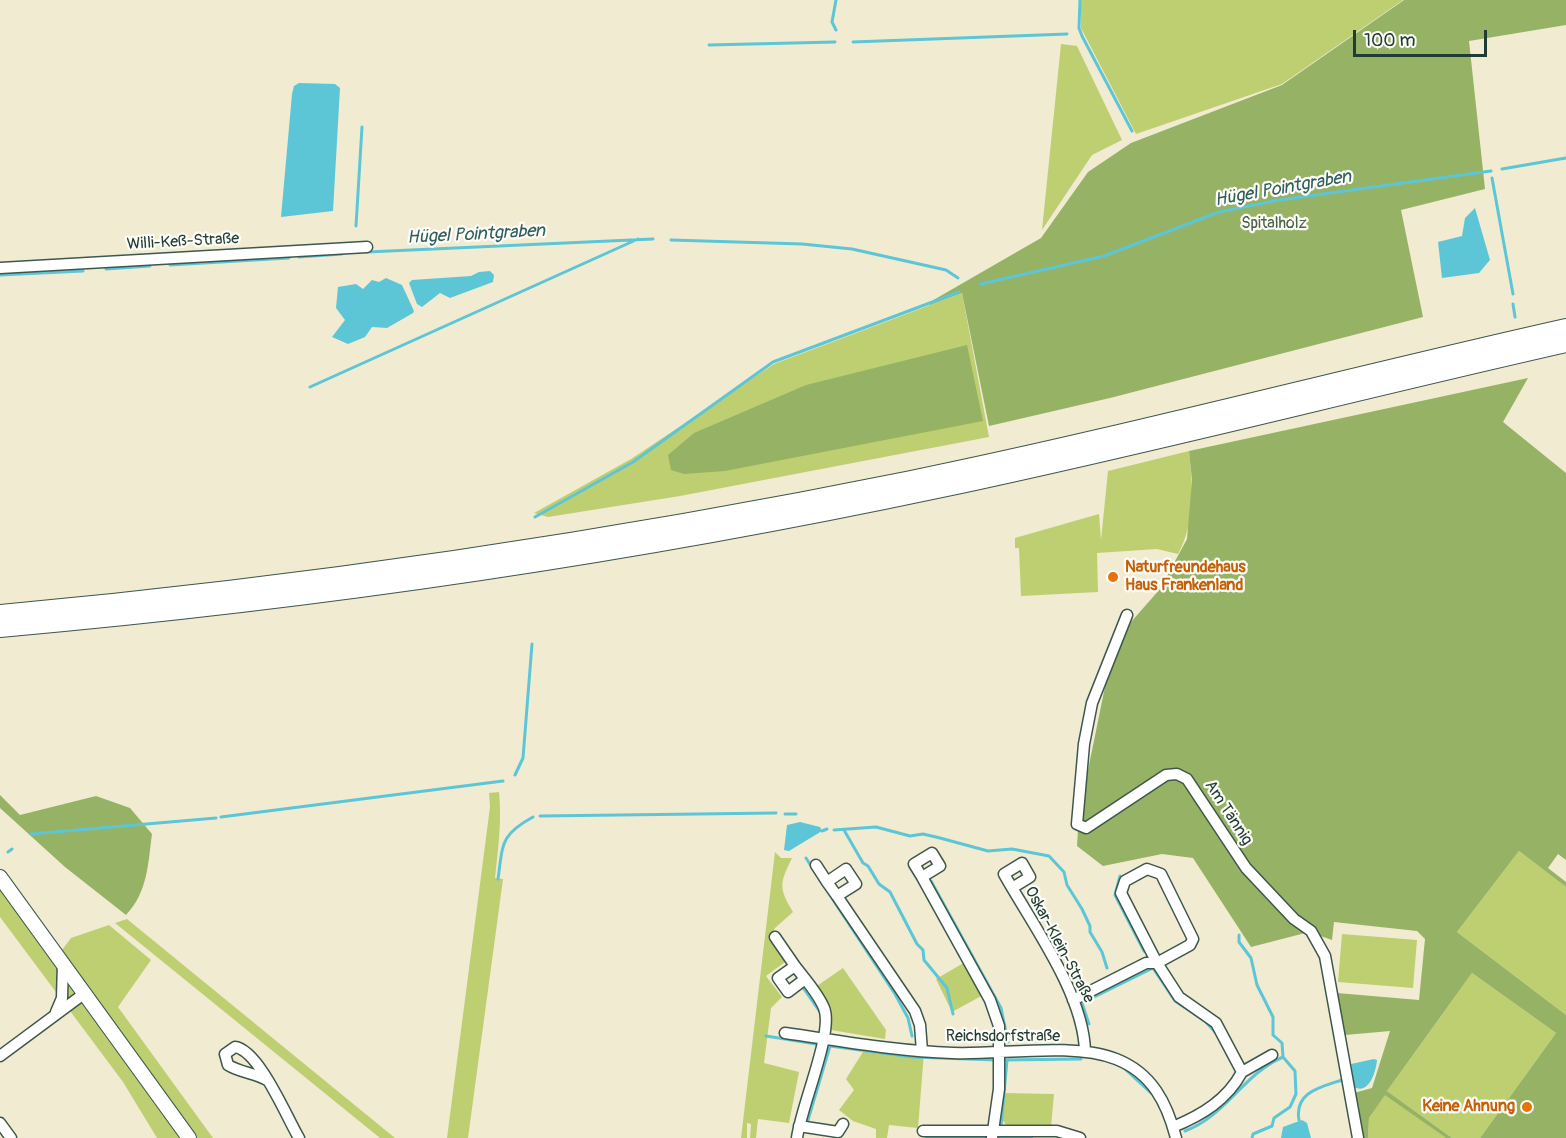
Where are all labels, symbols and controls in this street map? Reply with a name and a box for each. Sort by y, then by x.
scale bar [1356,18,1490,56]
text: 100 m [1364,29,1416,52]
water label: Hügel Pointgraben [1213,166,1353,212]
park label: Spitalholz [1241,214,1307,234]
water label: Hügel Pointgraben [406,221,546,249]
street label: Willi-Keß-Straße [126,229,240,255]
place label: Naturfreundehaus Haus Frankenland [1125,558,1246,596]
marker: Naturfreundehaus Haus Frankenland [1106,570,1120,584]
street label: Am Tännig [1200,777,1256,849]
street label: Oskar-Klein-Straße [1020,883,1098,1007]
street label: Reichsdorfstraße [946,1027,1060,1047]
place label: Keine Ahnung [1422,1097,1515,1117]
marker: Keine Ahnung [1520,1100,1534,1114]

